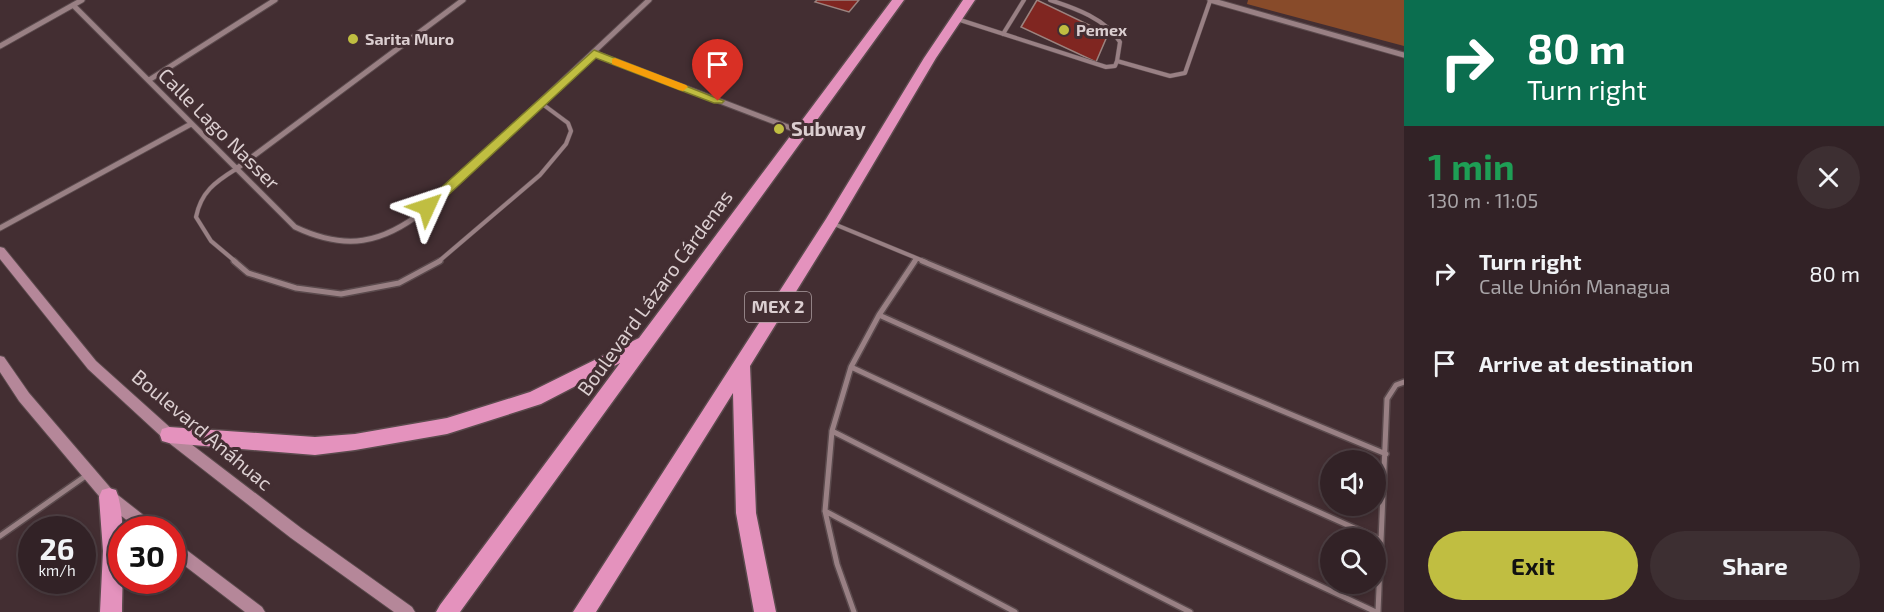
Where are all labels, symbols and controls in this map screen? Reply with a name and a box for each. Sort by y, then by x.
place label: Pemex [1076,20,1127,39]
text: 80 m [1527,22,1626,72]
marker: Pemex [1057,23,1071,37]
icon: right [1428,24,1506,102]
place label: Sarita Muro [365,29,454,48]
marker: Sarita Muro [346,32,360,46]
pin [692,39,743,101]
icon: arrive [701,48,734,81]
street label: Calle Lago Nasser [154,63,285,194]
text: Turn right [1527,73,1647,105]
place label: Subway [791,116,867,141]
marker: Subway [772,122,786,136]
text: 1 min [1428,144,1515,187]
button: close [1797,146,1860,209]
position arrow [395,175,459,239]
street label: Boulevard Lázaro Cárdenas [572,185,737,400]
text: 130 m · 11:05 [1428,188,1538,212]
text: Turn right [1479,248,1581,274]
icon: right [1428,257,1461,290]
text: 80 m [1809,260,1860,286]
text: Calle Unión Managua [1479,274,1670,298]
road number: MEX 2 [745,292,811,322]
icon: arrive [1428,347,1461,380]
text: Arrive at destination [1479,350,1693,376]
text: 50 m [1811,350,1860,376]
street label: Boulevard Anáhuac [128,364,278,495]
map controls [1320,450,1386,594]
button: sound [1320,450,1386,516]
speed limit sign: 30 [108,516,186,594]
button: search [1320,528,1386,594]
text: 26 [39,530,75,566]
button: Exit [1428,531,1638,600]
button: Share [1650,531,1860,600]
text: km/h [38,561,76,579]

